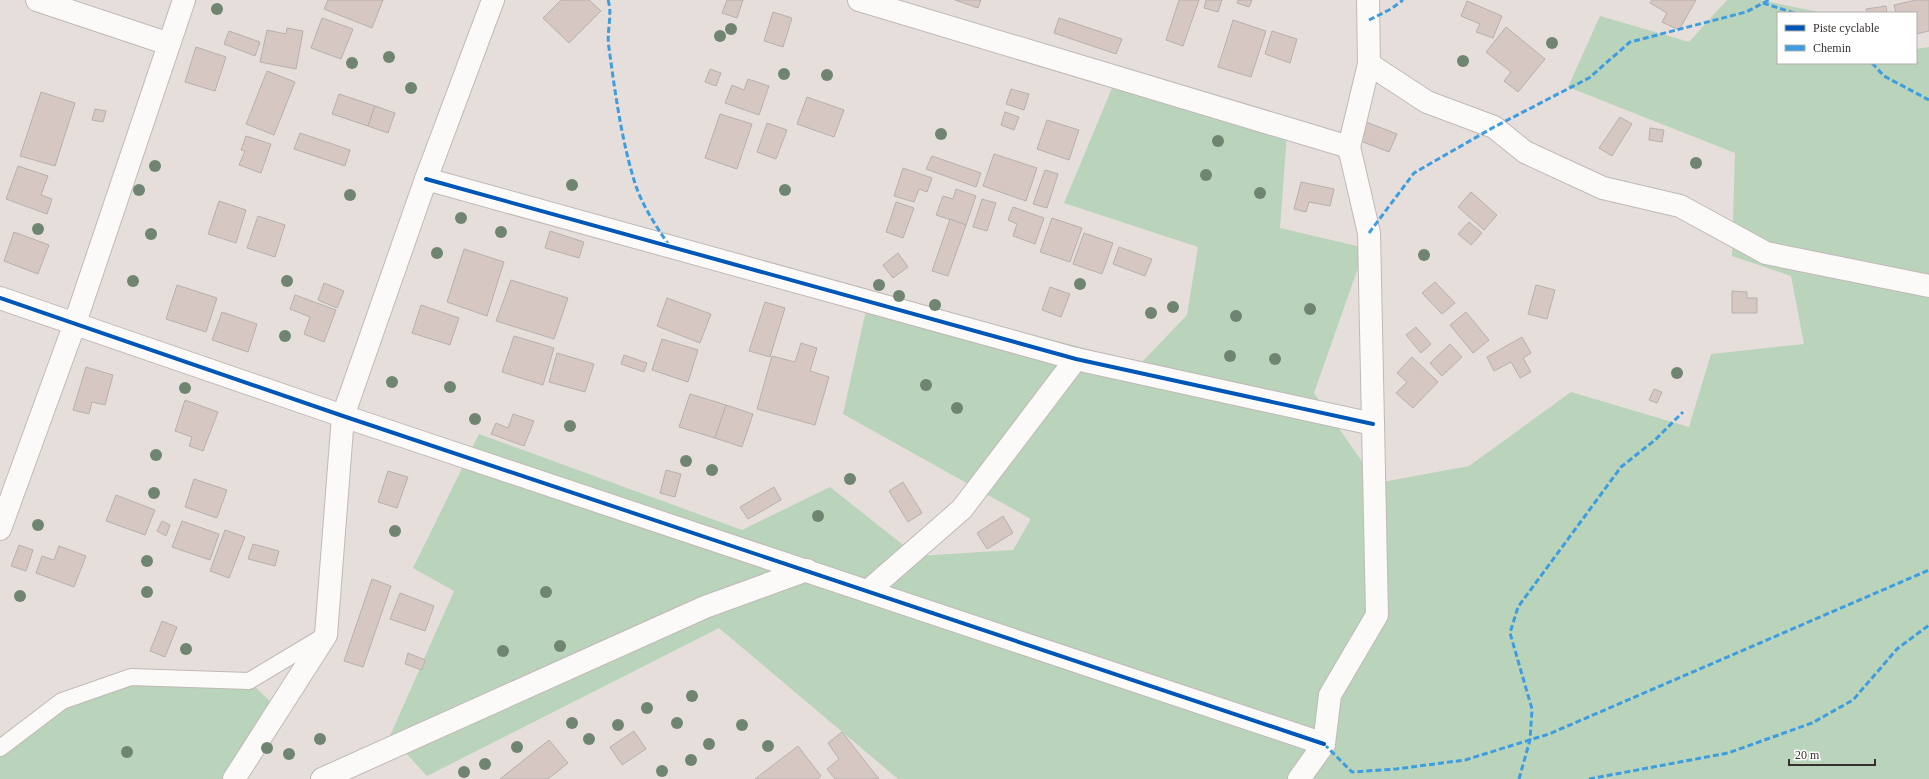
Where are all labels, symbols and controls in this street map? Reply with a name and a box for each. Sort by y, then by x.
legend [1777,12,1917,64]
text: Piste cyclable [1813,21,1879,35]
text: Chemin [1813,41,1851,55]
scale bar [1789,741,1875,767]
text: 20 m [1795,748,1820,762]

